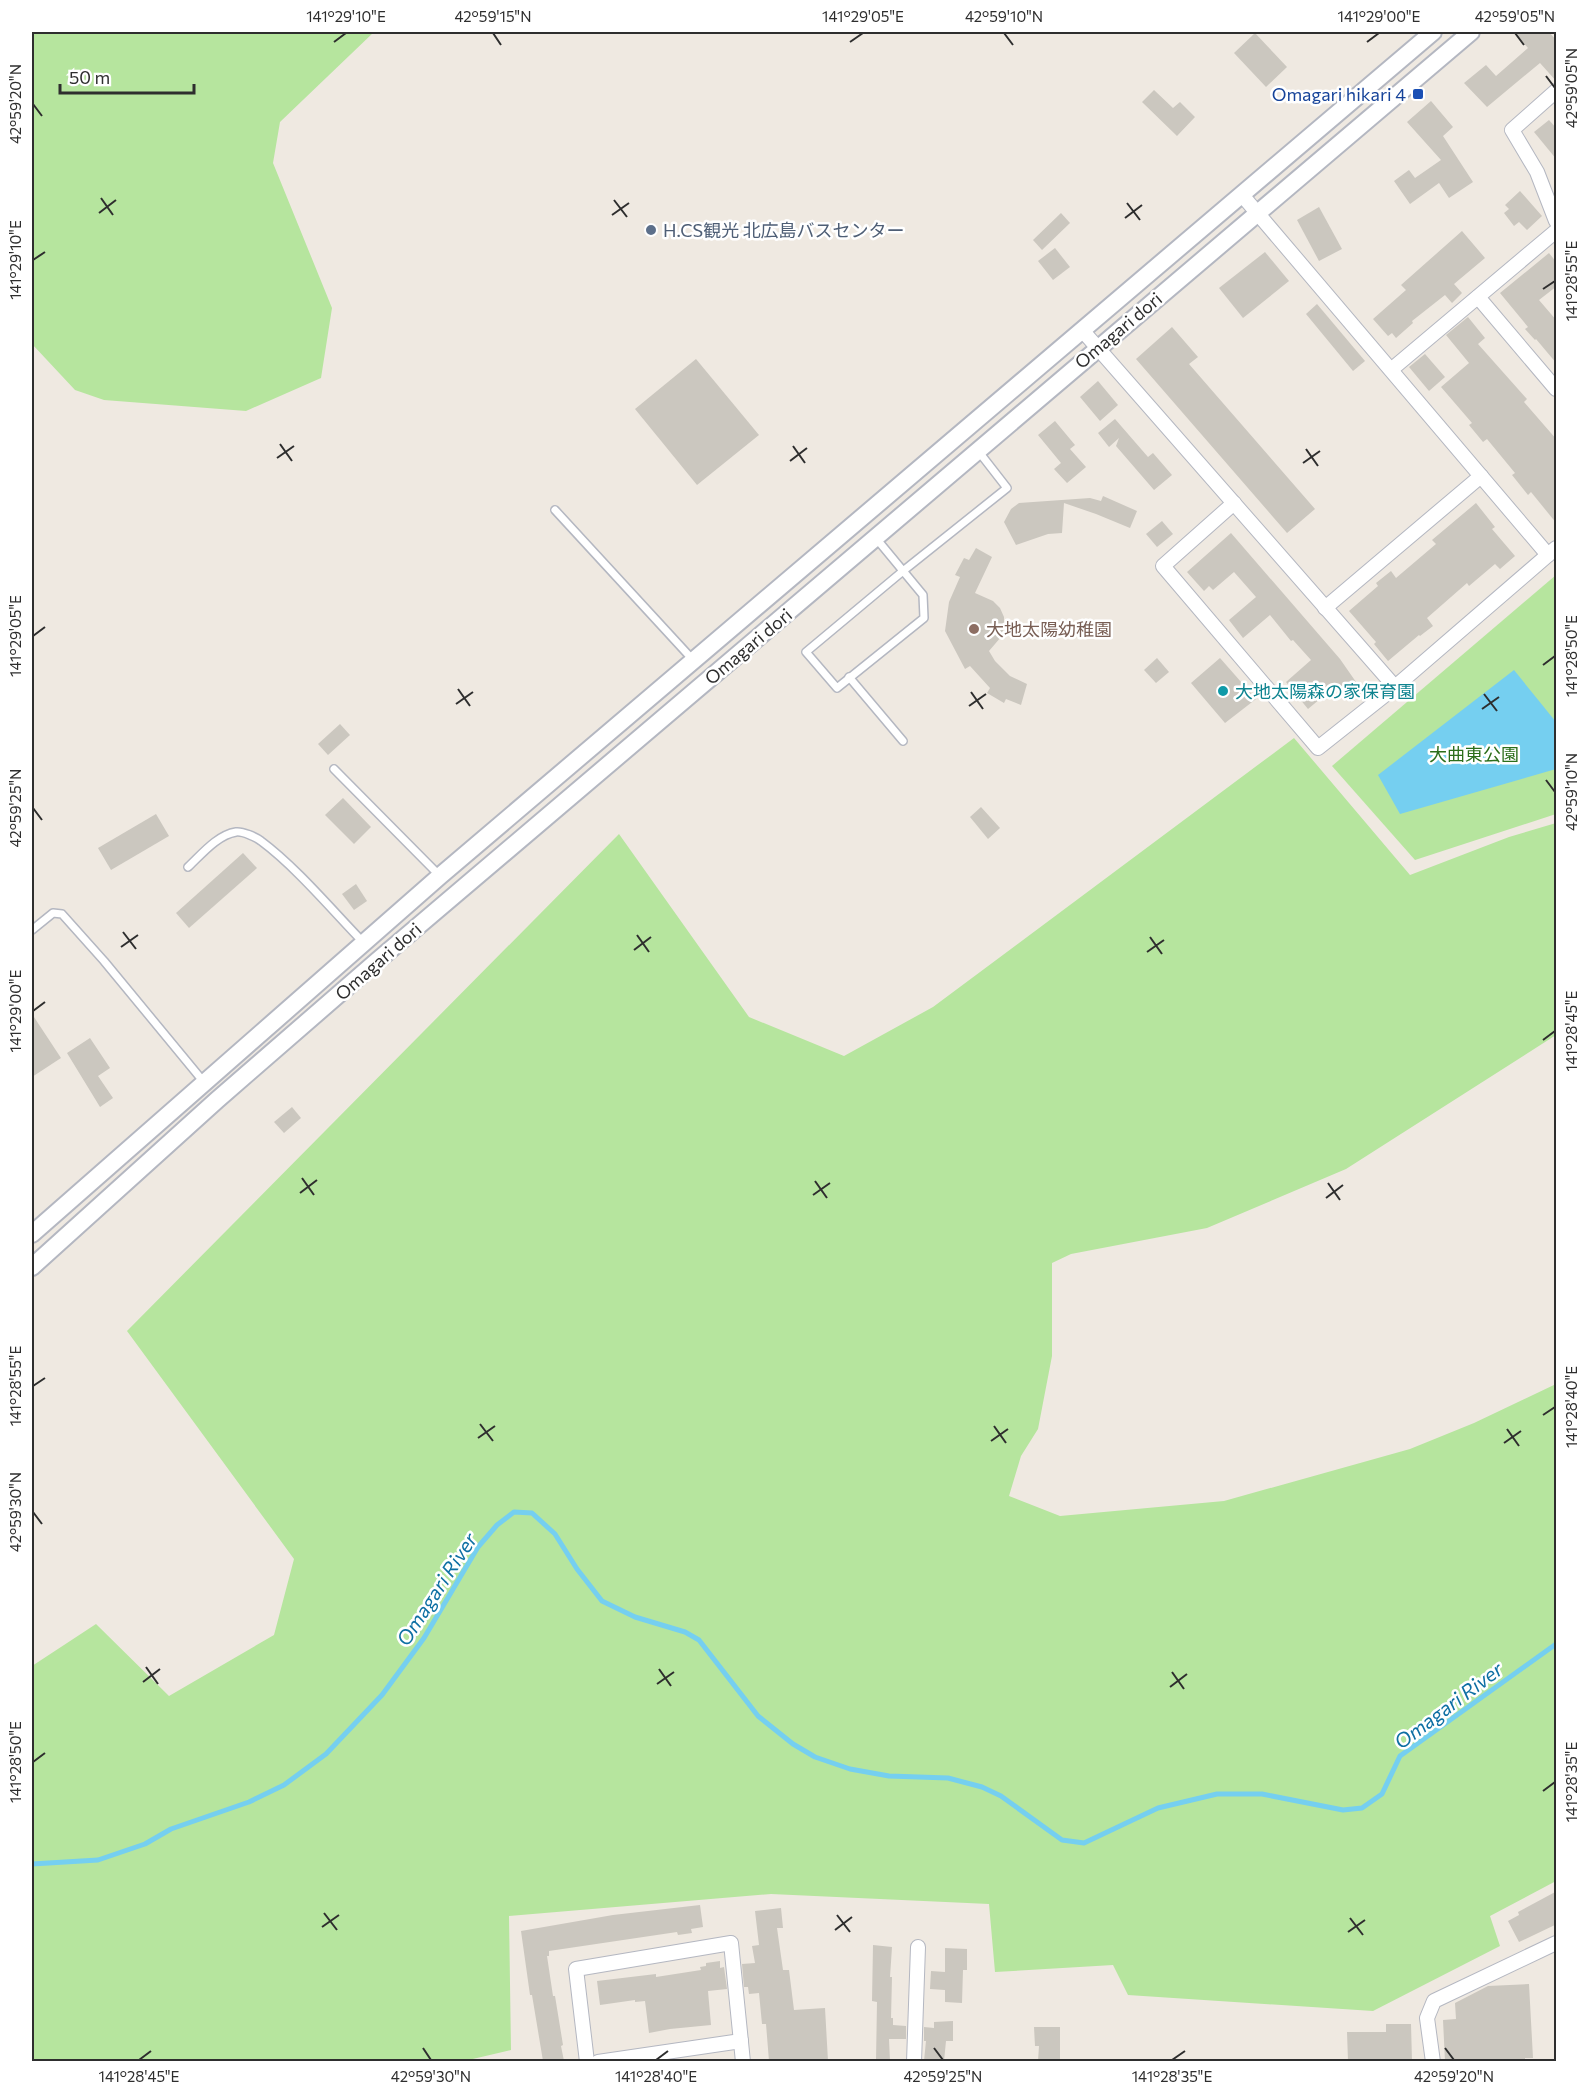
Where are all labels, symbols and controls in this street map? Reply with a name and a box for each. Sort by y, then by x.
text: 141°29'10"E [306,7,386,25]
text: 42°59'15"N [455,7,531,25]
text: 141°29'05"E [822,7,904,25]
text: 42°59'10"N [965,7,1043,25]
text: 141°29'00"E [1337,7,1421,25]
text: 42°59'05"N [1475,7,1555,25]
text: 42°59'05"N [1562,48,1580,128]
scale bar [60,57,194,95]
text: 42°59'20"N [6,64,24,144]
text: 50 m [69,66,110,88]
place label: Omagari hikari 4 [1272,83,1406,105]
marker: Omagari hikari 4 [1411,87,1425,101]
place label: H.CS観光 北広島バスセンター [663,219,905,241]
text: 141°29'10"E [6,220,24,300]
marker: H.CS観光 北広島バスセンター [644,223,658,237]
text: 141°28'55"E [1562,241,1580,321]
street label: Omagari dori [1070,287,1166,373]
text: 141°29'05"E [6,595,24,677]
street label: Omagari dori [700,603,796,689]
text: 141°28'50"E [1562,615,1580,697]
place label: 大地太陽幼稚園 [986,618,1112,640]
marker: 大地太陽幼稚園 [967,622,981,636]
place label: 大地太陽森の家保育園 [1235,680,1415,702]
marker: 大地太陽森の家保育園 [1216,684,1230,698]
park label: 大曲東公園 [1429,743,1519,765]
text: 42°59'10"N [1562,753,1580,831]
text: 42°59'25"N [6,769,24,847]
street label: Omagari dori [330,918,426,1004]
text: 141°29'00"E [6,969,24,1053]
text: 141°28'45"E [1562,990,1580,1072]
text: 141°28'55"E [6,1346,24,1426]
text: 141°28'40"E [1562,1366,1580,1448]
text: 42°59'30"N [6,1472,24,1552]
water label: Omagari River [391,1527,482,1650]
water label: Omagari River [1389,1656,1508,1754]
text: 141°28'50"E [6,1721,24,1803]
text: 141°28'35"E [1562,1742,1580,1822]
text: 141°28'45"E [98,2067,180,2085]
text: 42°59'30"N [391,2067,471,2085]
text: 141°28'40"E [615,2067,697,2085]
text: 42°59'25"N [904,2067,982,2085]
text: 141°28'35"E [1132,2067,1212,2085]
text: 42°59'20"N [1414,2067,1494,2085]

